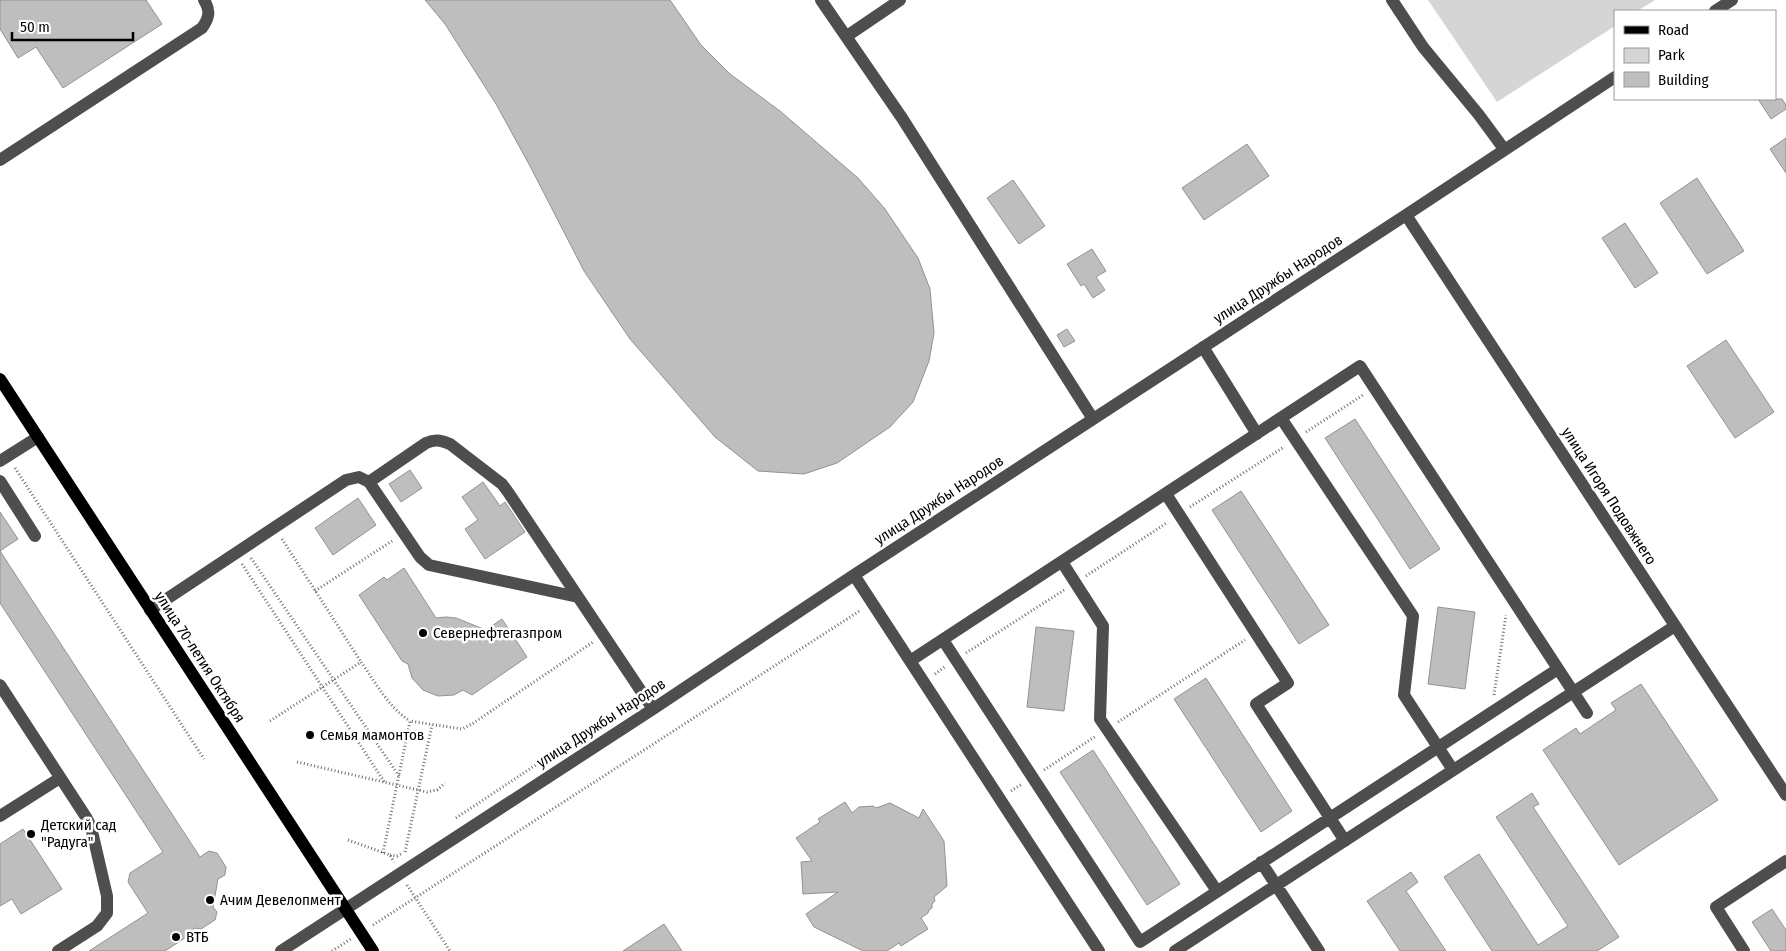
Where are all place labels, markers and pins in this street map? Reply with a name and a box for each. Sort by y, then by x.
place label: Севернефтегазпром [433,624,562,642]
marker: Севернефтегазпром [417,627,429,639]
place label: Семья мамонтов [320,726,424,744]
marker: Семья мамонтов [304,729,316,741]
place label: Детский сад "Радуга" [40,816,116,851]
marker: Детский сад "Радуга" [25,828,37,840]
place label: Ачим Девелопмент [220,891,342,909]
marker: Ачим Девелопмент [204,894,216,906]
place label: ВТБ [186,928,209,946]
marker: ВТБ [170,931,182,943]

